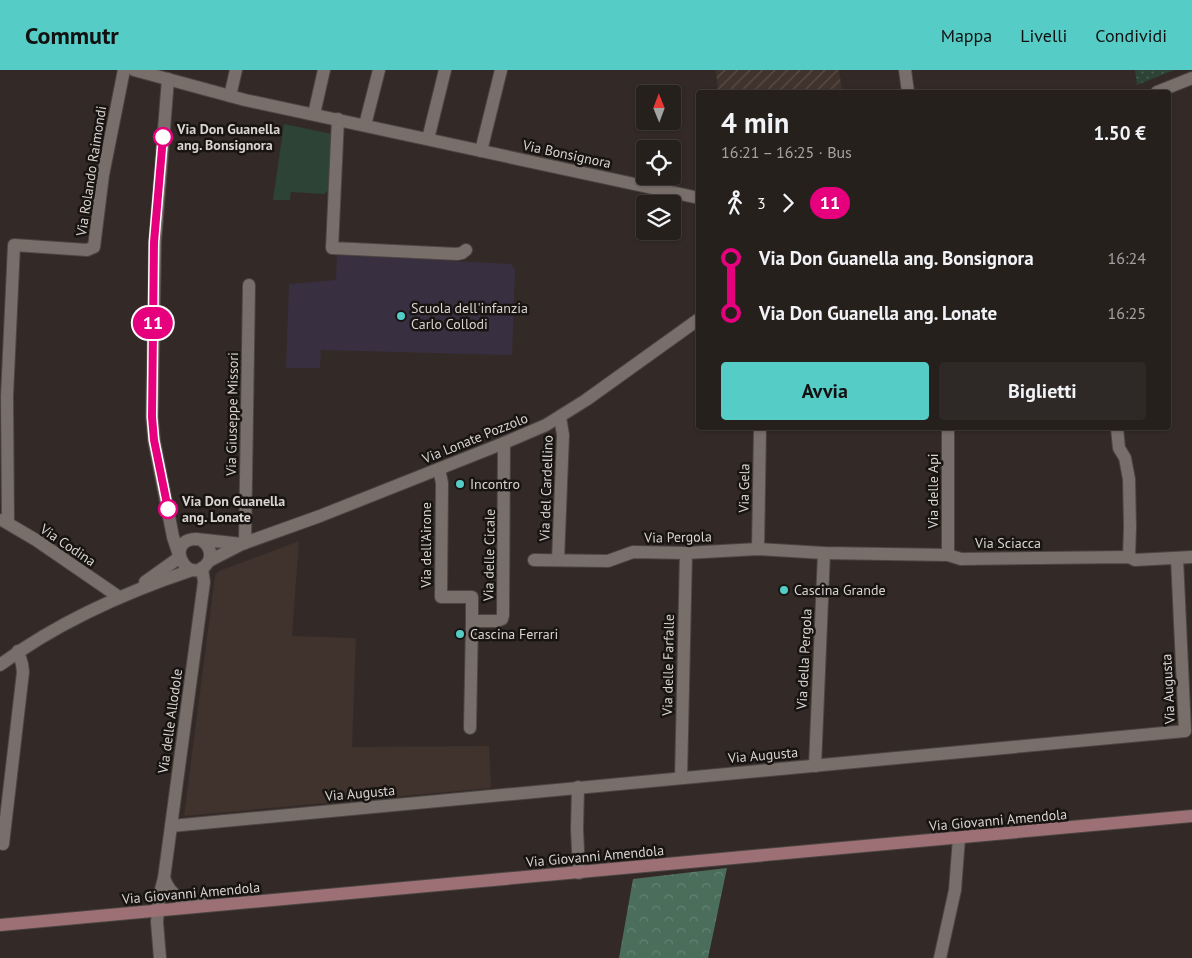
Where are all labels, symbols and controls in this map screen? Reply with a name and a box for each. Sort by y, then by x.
text: Commutr [25,20,119,51]
text: Mappa [941,24,992,47]
text: Livelli [1020,24,1067,47]
text: Condividi [1095,24,1167,47]
north arrow [636,85,681,130]
map controls [636,85,681,240]
text: 4 min [721,104,789,141]
street label: Via Rolando Raimondi [72,105,110,238]
place label: Via Don Guanella ang. Bonsignora [176,120,280,154]
text: 1.50 € [1093,121,1146,145]
marker: Via Don Guanella ang. Bonsignora [153,127,173,147]
street label: Via Bonsignora [520,136,613,172]
button: locate [636,140,681,185]
text: 16:21 – 16:25 · Bus [721,142,852,162]
icon: walk [721,189,749,217]
icon: forward [774,189,802,217]
text: 11 [820,191,840,214]
text: 3 [757,193,766,213]
button: layers [636,195,681,240]
text: Via Don Guanella ang. Bonsignora [759,246,1034,270]
text: 16:24 [1108,248,1146,268]
place label: Scuola dell'infanzia Carlo Collodi [411,299,528,333]
text: Via Don Guanella ang. Lonate [759,301,997,325]
text: 16:25 [1108,303,1146,323]
line badge: 11 [130,307,176,339]
marker: Scuola dell'infanzia Carlo Collodi [395,310,407,322]
text: 11 [143,311,163,334]
street label: Via Giuseppe Missori [222,352,242,477]
button: Avvia [721,362,929,420]
button: Biglietti [939,362,1146,420]
street label: Via Lonate Pozzolo [419,409,530,468]
street label: Via del Cardellino [535,435,557,542]
street label: Via delle Api [924,453,942,530]
street label: Via Gela [735,463,753,514]
place label: Incontro [470,475,520,493]
marker: Incontro [454,478,466,490]
place label: Via Don Guanella ang. Lonate [181,492,285,526]
marker: Via Don Guanella ang. Lonate [158,499,178,519]
street label: Via dell'Airone [417,502,435,589]
street label: Via delle Cicale [479,509,499,602]
street label: Via Codina [36,519,99,570]
street label: Via Pergola [643,527,712,547]
street label: Via Sciacca [974,534,1041,552]
place label: Cascina Grande [794,581,886,599]
marker: Cascina Grande [778,584,790,596]
street label: Via della Pergola [792,608,816,711]
street label: Via delle Farfalle [658,614,678,717]
place label: Cascina Ferrari [470,625,558,643]
marker: Cascina Ferrari [454,628,466,640]
street label: Via Augusta [1157,653,1179,726]
street label: Via delle Allodole [154,667,186,776]
street label: Via Augusta [726,743,799,767]
street label: Via Augusta [323,781,396,805]
street label: Via Giovanni Amendola [927,805,1068,835]
street label: Via Giovanni Amendola [524,841,665,871]
street label: Via Giovanni Amendola [120,878,261,908]

